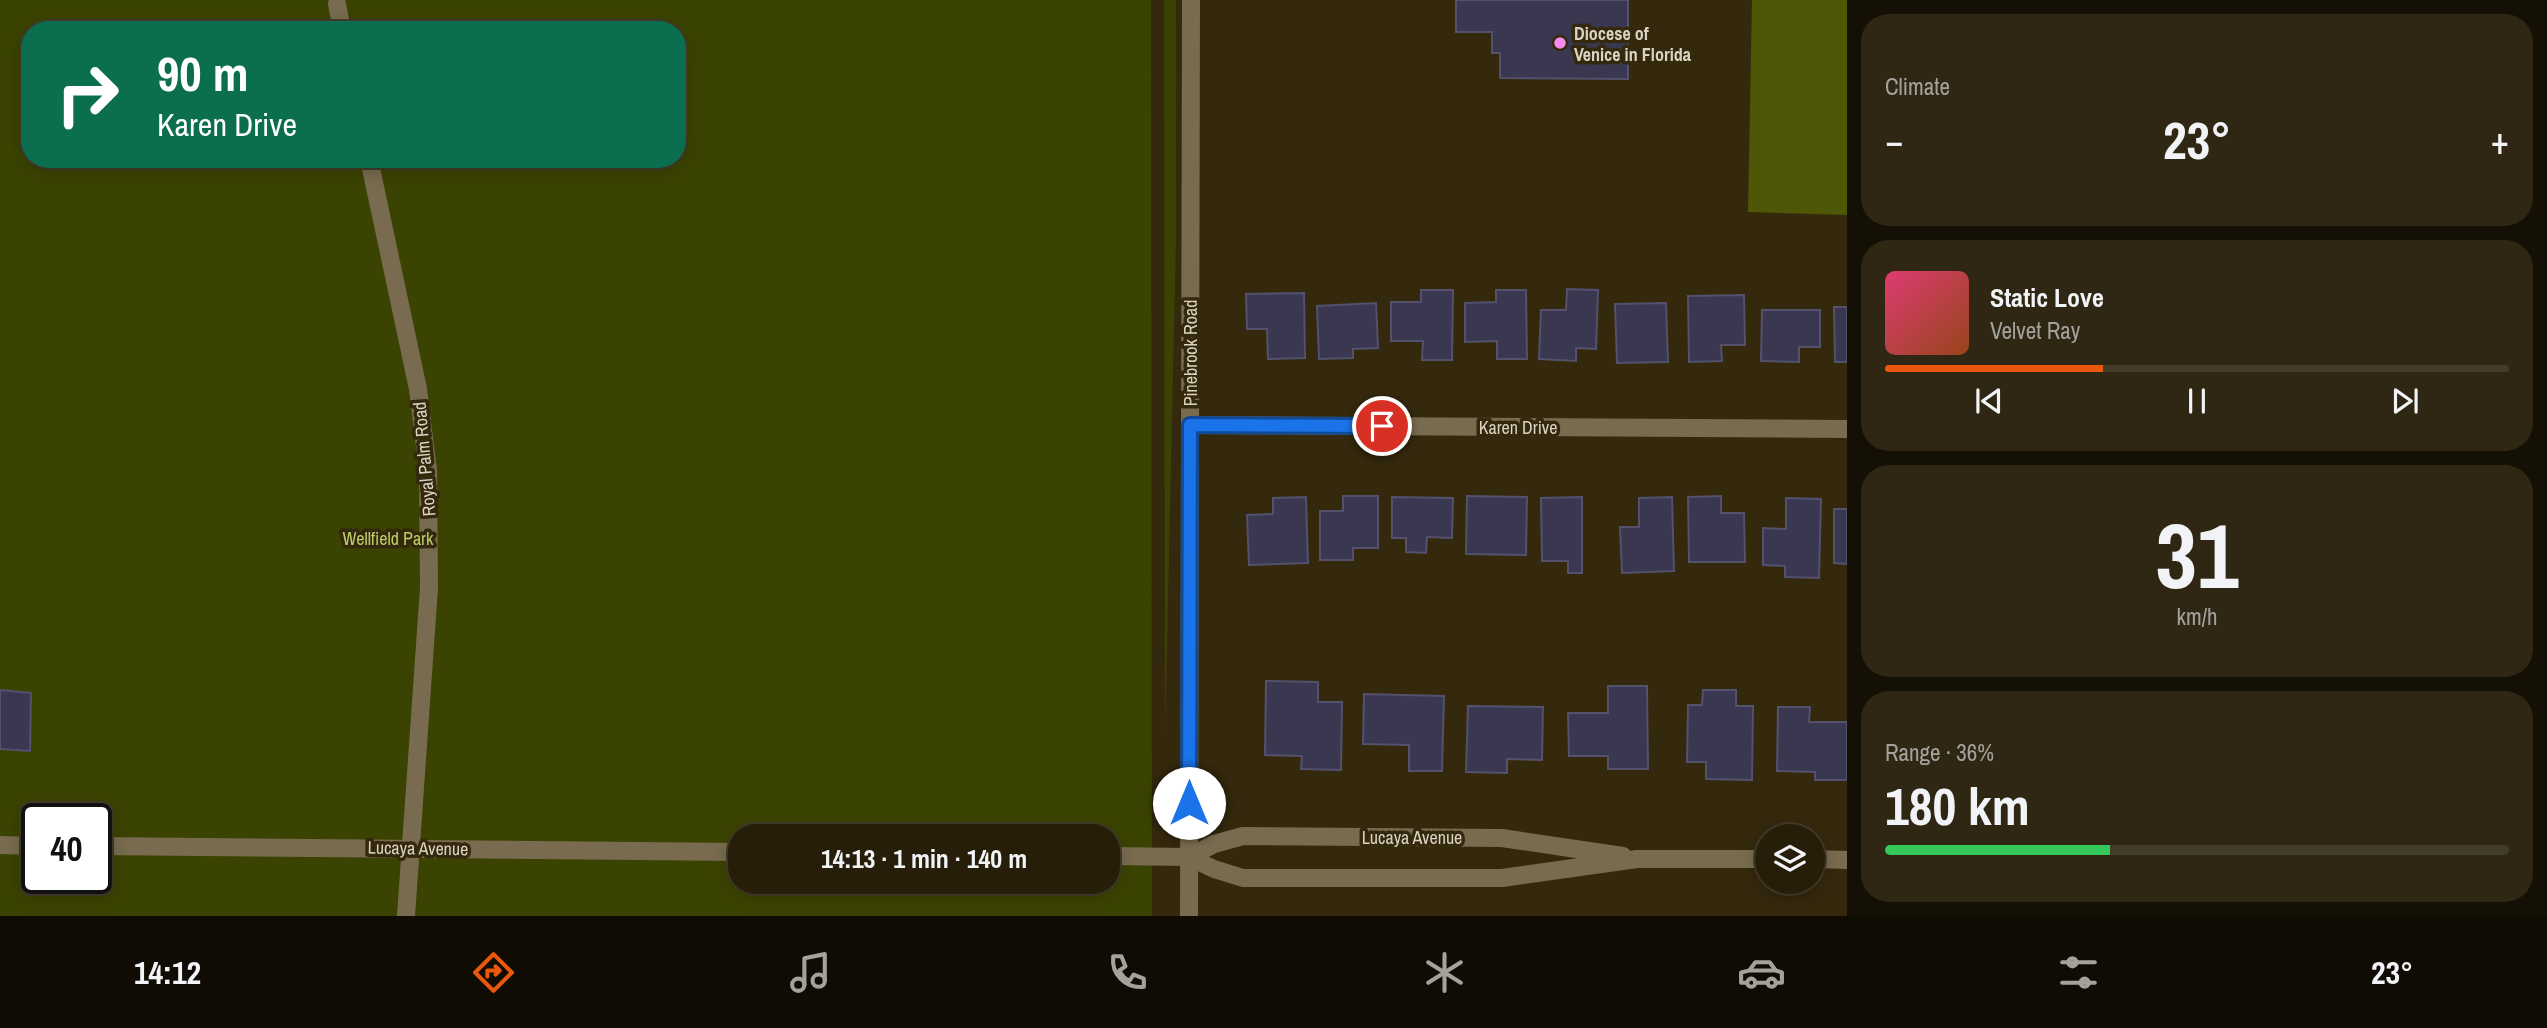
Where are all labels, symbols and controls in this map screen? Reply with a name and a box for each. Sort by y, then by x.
place label: Diocese of Venice in Florida [1574,21,1692,67]
marker: Diocese of Venice in Florida [1552,35,1568,51]
text: 90 m [157,40,249,106]
icon: right [42,49,133,140]
text: Climate [1885,71,1950,102]
text: Karen Drive [157,103,297,146]
text: 23° [2163,105,2231,175]
text: − [1885,115,1903,166]
text: + [2491,115,2509,166]
text: Static Love [1990,280,2104,315]
street label: Pinebrook Road [1178,300,1203,406]
text: Velvet Ray [1990,315,2080,346]
icon: previous [1970,382,2008,420]
icon: pause [2178,382,2216,420]
icon: next [2386,382,2424,420]
pin [1352,396,1412,456]
street label: Royal Palm Road [407,401,441,517]
icon: arrive [1363,407,1401,445]
street label: Karen Drive [1479,415,1557,440]
text: 31 [2156,494,2239,616]
park label: Wellfield Park [343,526,434,551]
text: km/h [2177,601,2217,632]
text: Range · 36% [1885,737,1994,768]
position arrow [1152,766,1226,840]
text: 180 km [1885,771,2030,841]
speed limit sign: 40 [21,803,112,894]
map controls [1755,824,1825,894]
button: layers [1755,824,1825,894]
street label: Lucaya Avenue [1362,825,1462,850]
street label: Lucaya Avenue [367,835,469,861]
text: 14:13 · 1 min · 140 m [821,841,1027,876]
icon: directions [469,948,518,997]
icon: music [786,948,835,997]
icon: phone [1103,948,1152,997]
icon: climate [1420,948,1469,997]
icon: car [1737,948,1786,997]
icon: filters [2054,948,2103,997]
text: 14:12 [134,951,201,994]
text: 23° [2371,951,2413,994]

